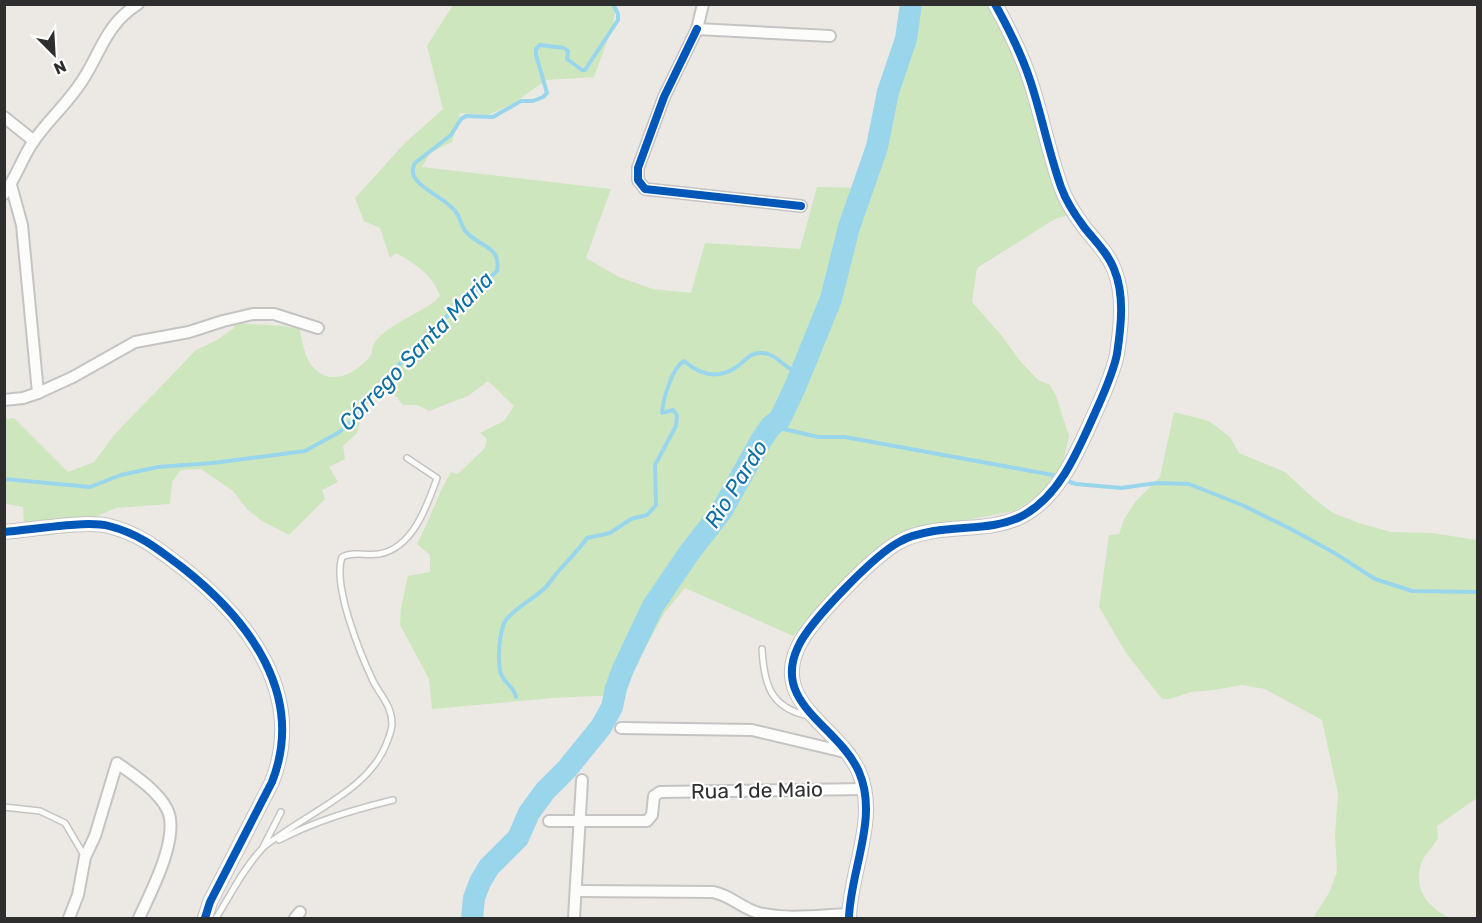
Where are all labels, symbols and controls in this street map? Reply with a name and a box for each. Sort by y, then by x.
north arrow [24,24,84,84]
text: N [51,56,69,78]
water label: Córrego Santa Maria [333,266,499,436]
water label: Rio Pardo [698,435,774,533]
street label: Rua 1 de Maio [691,776,823,804]

